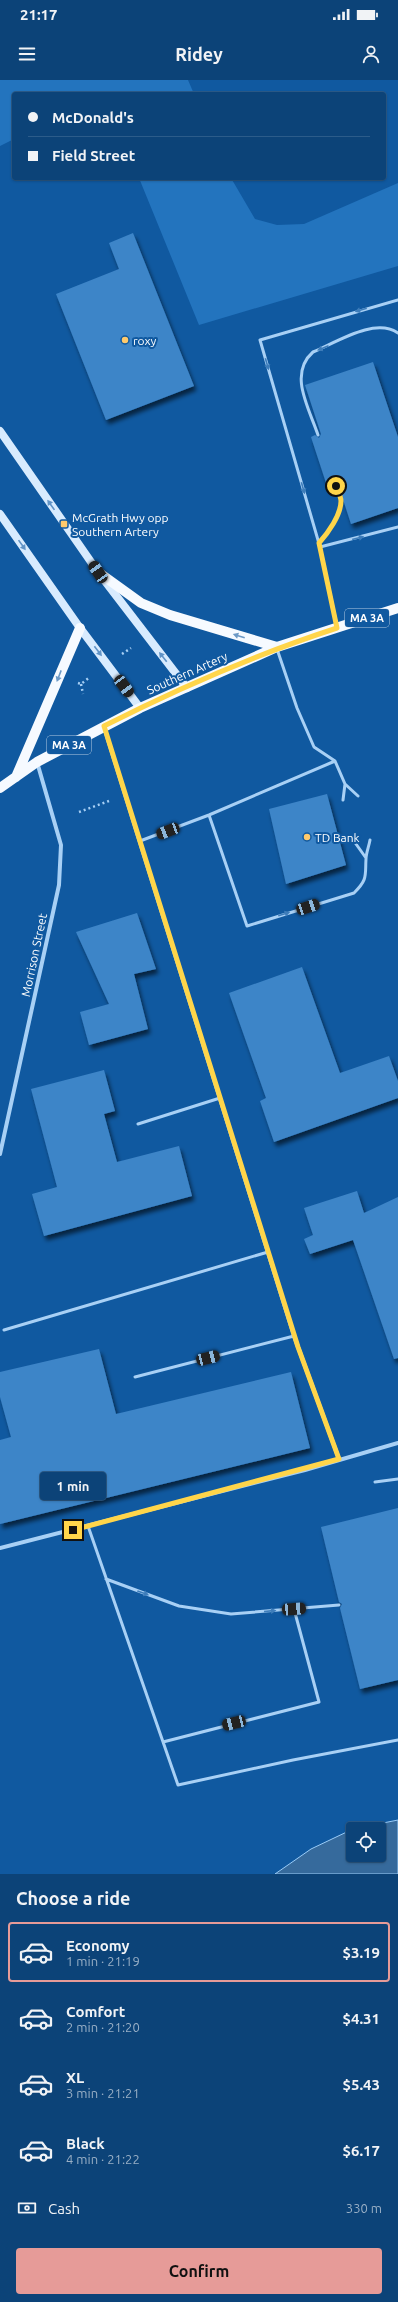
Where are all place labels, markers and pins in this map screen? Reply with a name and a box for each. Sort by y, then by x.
place label: roxy [133,334,157,347]
marker: roxy [120,335,130,345]
place label: McGrath Hwy opp Southern Artery [72,511,168,538]
marker: McGrath Hwy opp Southern Artery [59,519,69,529]
place label: TD Bank [315,831,360,844]
marker: TD Bank [302,832,312,842]

